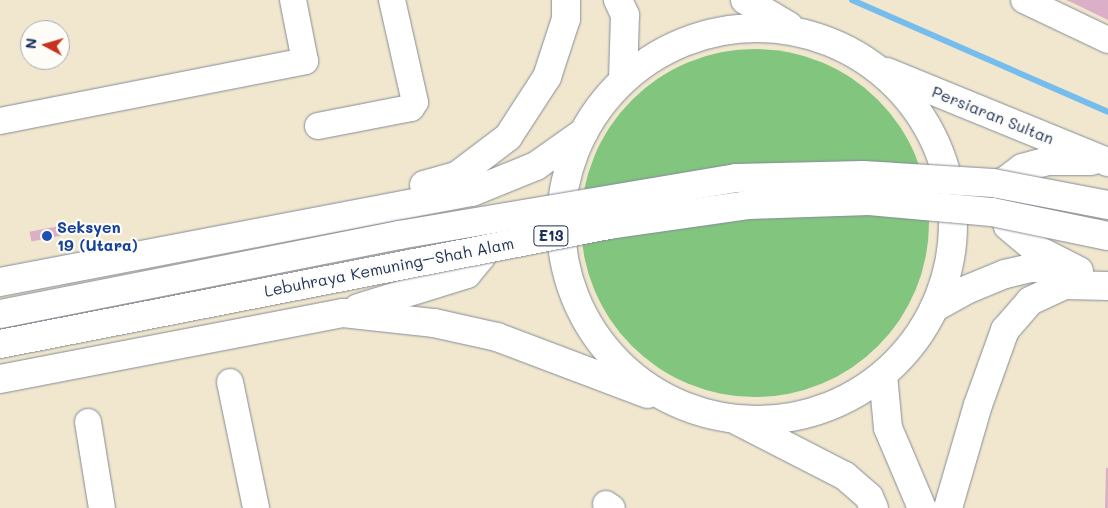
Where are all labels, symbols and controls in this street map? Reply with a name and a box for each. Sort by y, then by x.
north arrow [20,20,70,70]
text: N [21,37,41,50]
street label: Persiaran Sultan [929,82,1057,148]
place label: Seksyen 19 (Utara) [57,217,138,255]
road number: E13 [532,224,570,248]
marker: Seksyen 19 (Utara) [41,230,53,242]
street label: Lebuhraya Kemuning–Shah Alam [263,233,515,301]

